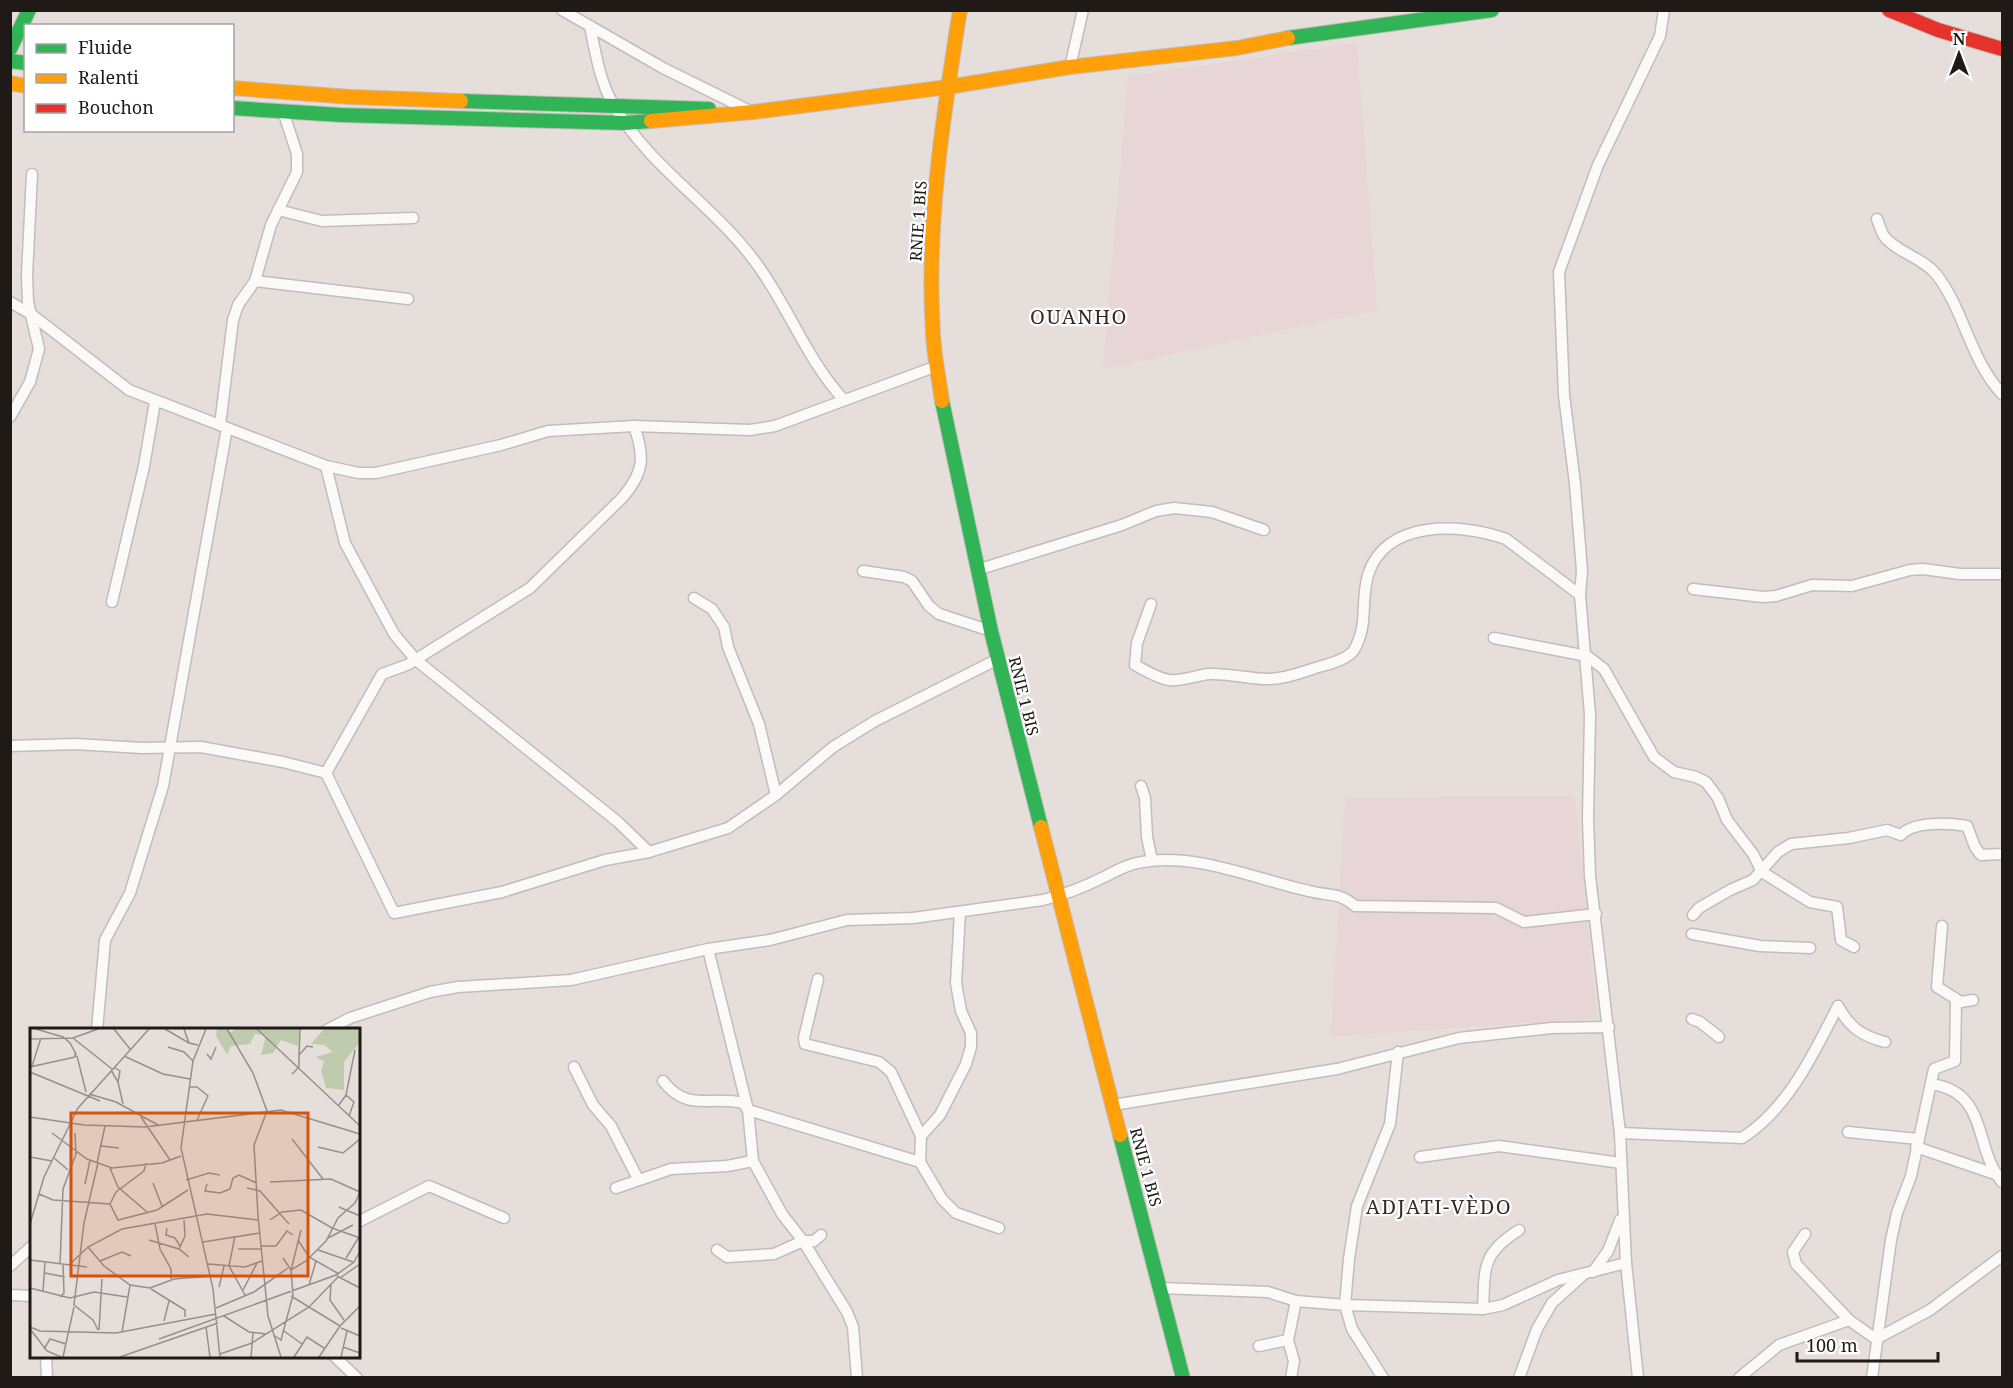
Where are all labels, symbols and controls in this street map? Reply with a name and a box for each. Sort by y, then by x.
legend [24,24,234,132]
north arrow [1929,24,1989,84]
text: N [1953,28,1966,50]
text: Fluide [78,35,132,59]
text: Ralenti [78,65,139,89]
text: Bouchon [78,95,154,119]
street label: RNIE 1 BIS [904,180,932,262]
district label: OUANHO [1030,303,1128,330]
street label: RNIE 1 BIS [1004,654,1044,738]
inset map [30,1028,360,1358]
street label: RNIE 1 BIS [1125,1125,1167,1209]
district label: ADJATI-VÈDO [1366,1193,1512,1220]
scale bar [1797,1325,1938,1363]
text: 100 m [1806,1333,1858,1357]

